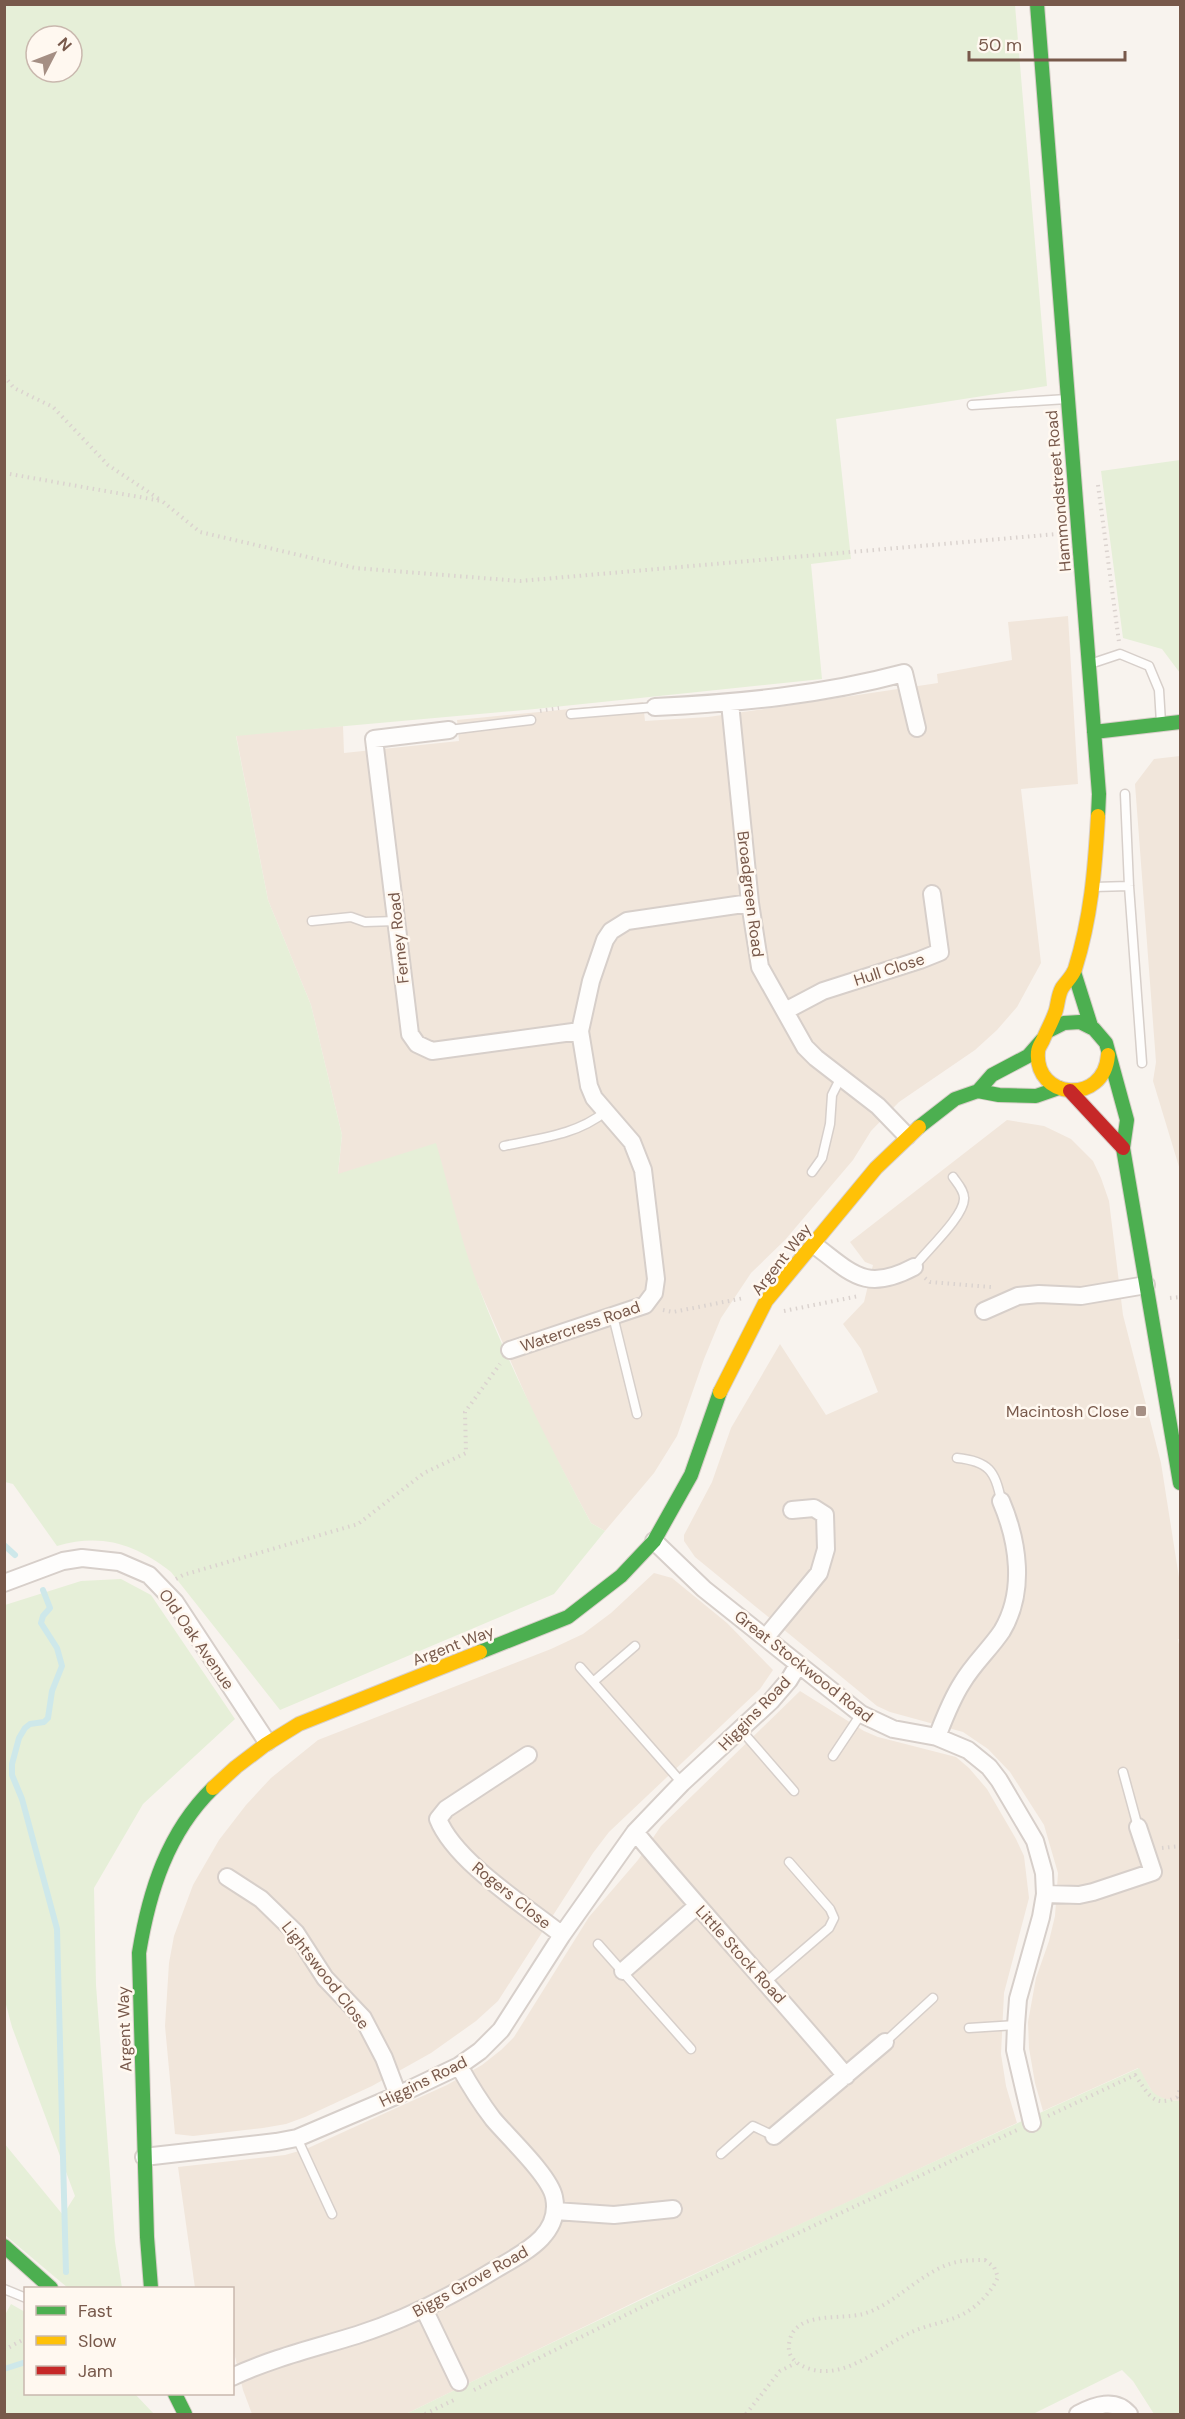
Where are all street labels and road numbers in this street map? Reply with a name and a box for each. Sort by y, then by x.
street label: Hammondstreet Road [1041,409,1076,573]
street label: Broadgreen Road [732,830,769,958]
street label: Ferney Road [383,891,414,985]
street label: Hull Close [851,948,927,991]
street label: Argent Way [747,1219,816,1300]
street label: Watercress Road [517,1296,643,1357]
street label: Old Oak Avenue [154,1585,239,1694]
street label: Great Stockwood Road [730,1606,877,1727]
street label: Argent Way [409,1620,497,1671]
street label: Higgins Road [714,1672,795,1755]
street label: Rogers Close [468,1857,555,1934]
street label: Little Stock Road [691,1901,790,2008]
street label: Lightswood Close [277,1917,374,2033]
street label: Argent Way [113,1986,136,2072]
street label: Higgins Road [376,2051,471,2112]
street label: Biggs Grove Road [409,2241,532,2322]

